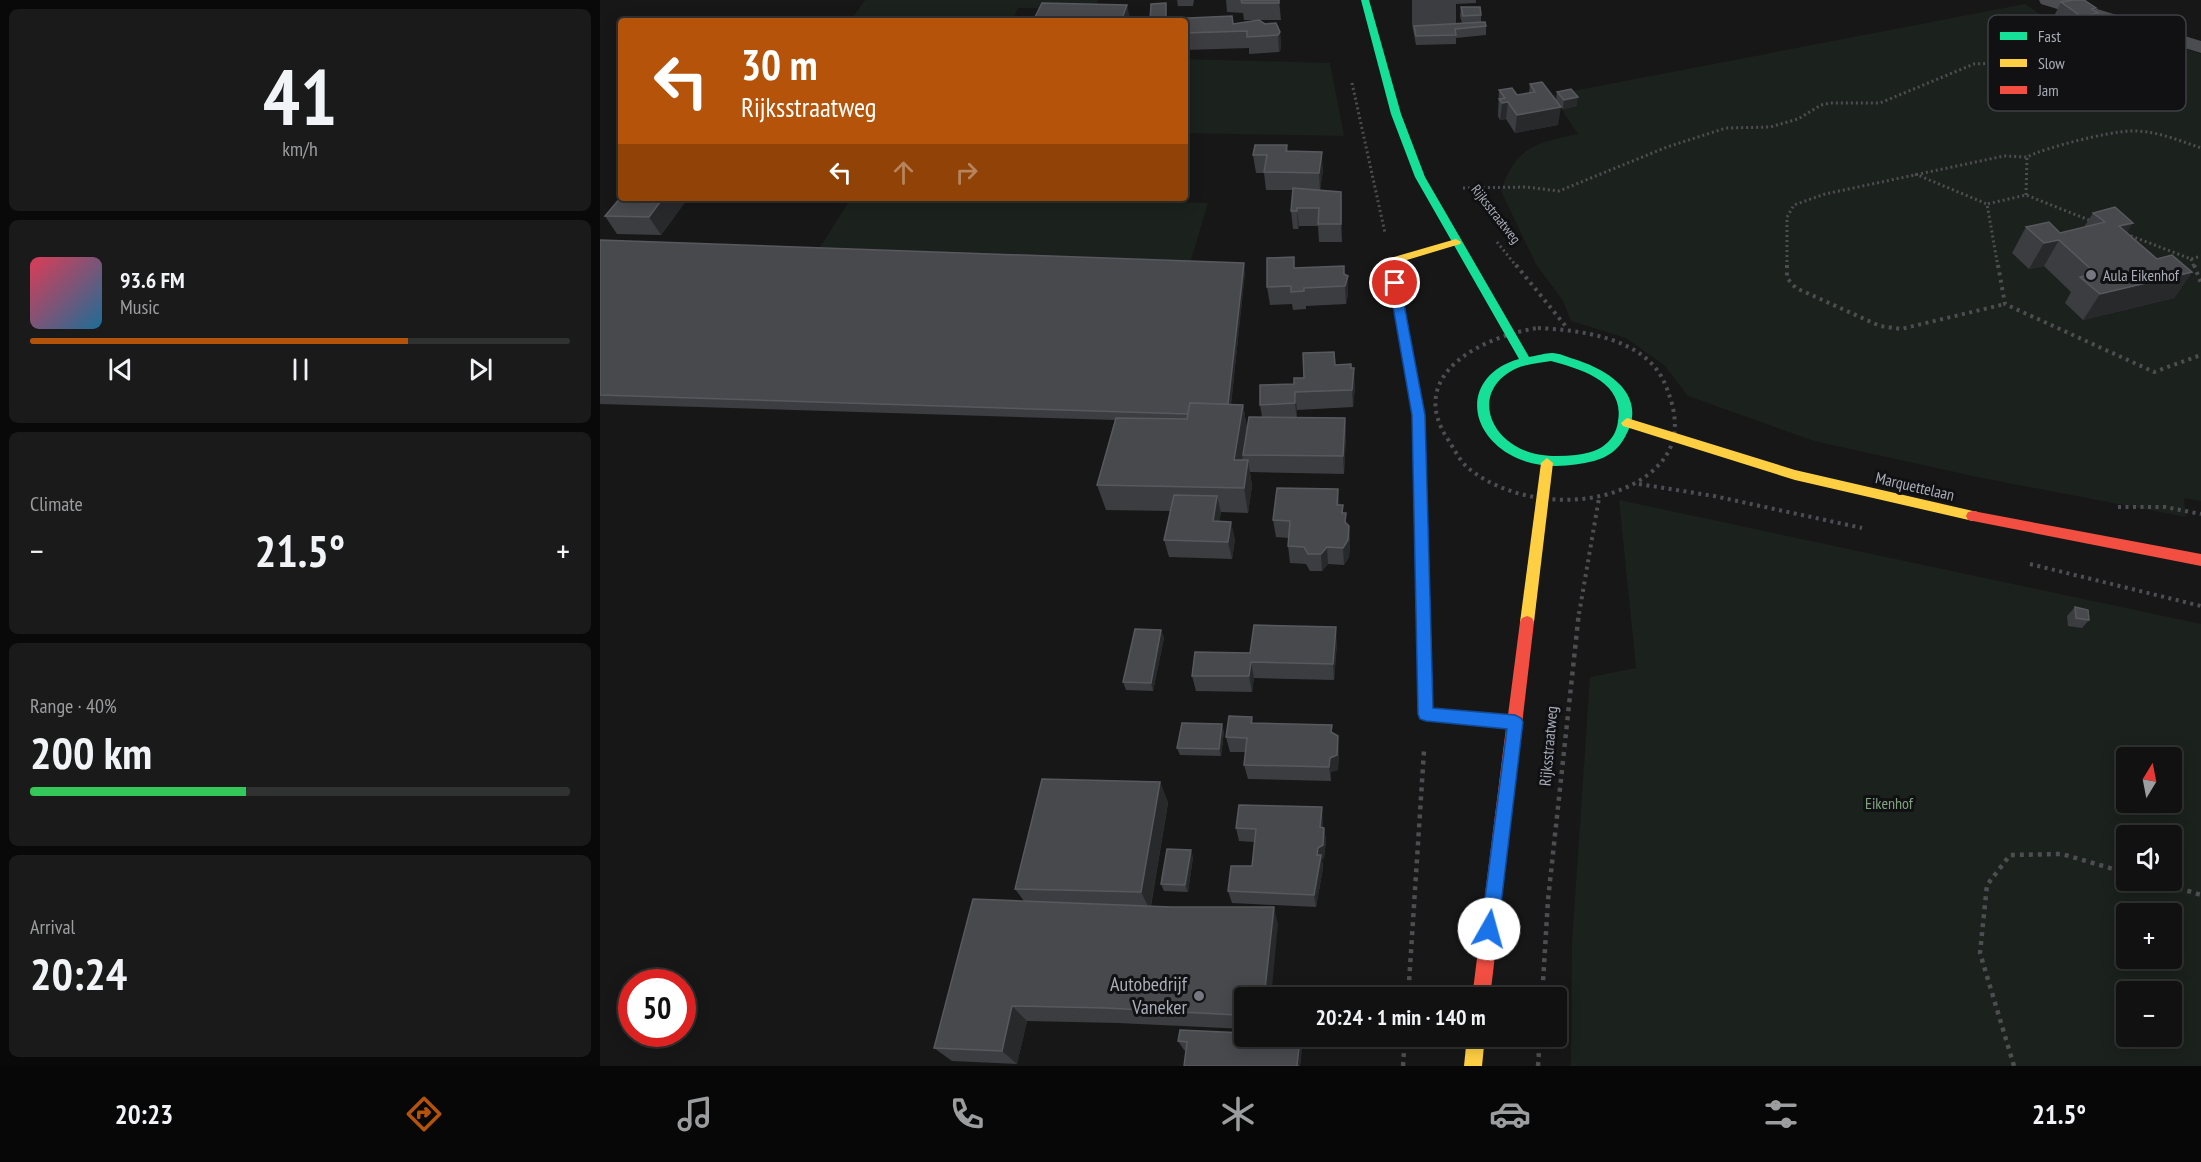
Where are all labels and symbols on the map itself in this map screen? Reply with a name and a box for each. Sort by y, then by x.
legend [1988,15,2186,111]
text: Fast [2038,26,2061,46]
text: Slow [2038,53,2065,73]
text: Jam [2037,80,2059,100]
street label: Rijksstraatweg [1467,181,1525,247]
pin [1369,257,1420,308]
place label: Aula Eikenhof [2103,265,2180,285]
marker: Aula Eikenhof [2084,268,2098,282]
street label: Marquettelaan [1874,467,1956,505]
street label: Rijksstraatweg [1535,705,1561,787]
north arrow [2116,747,2182,813]
park label: Eikenhof [1865,793,1914,813]
position arrow [1457,897,1521,961]
speed limit sign: 50 [618,969,696,1047]
place label: Autobedrijf Vaneker [1110,971,1188,1020]
marker: Autobedrijf Vaneker [1192,989,1206,1003]

